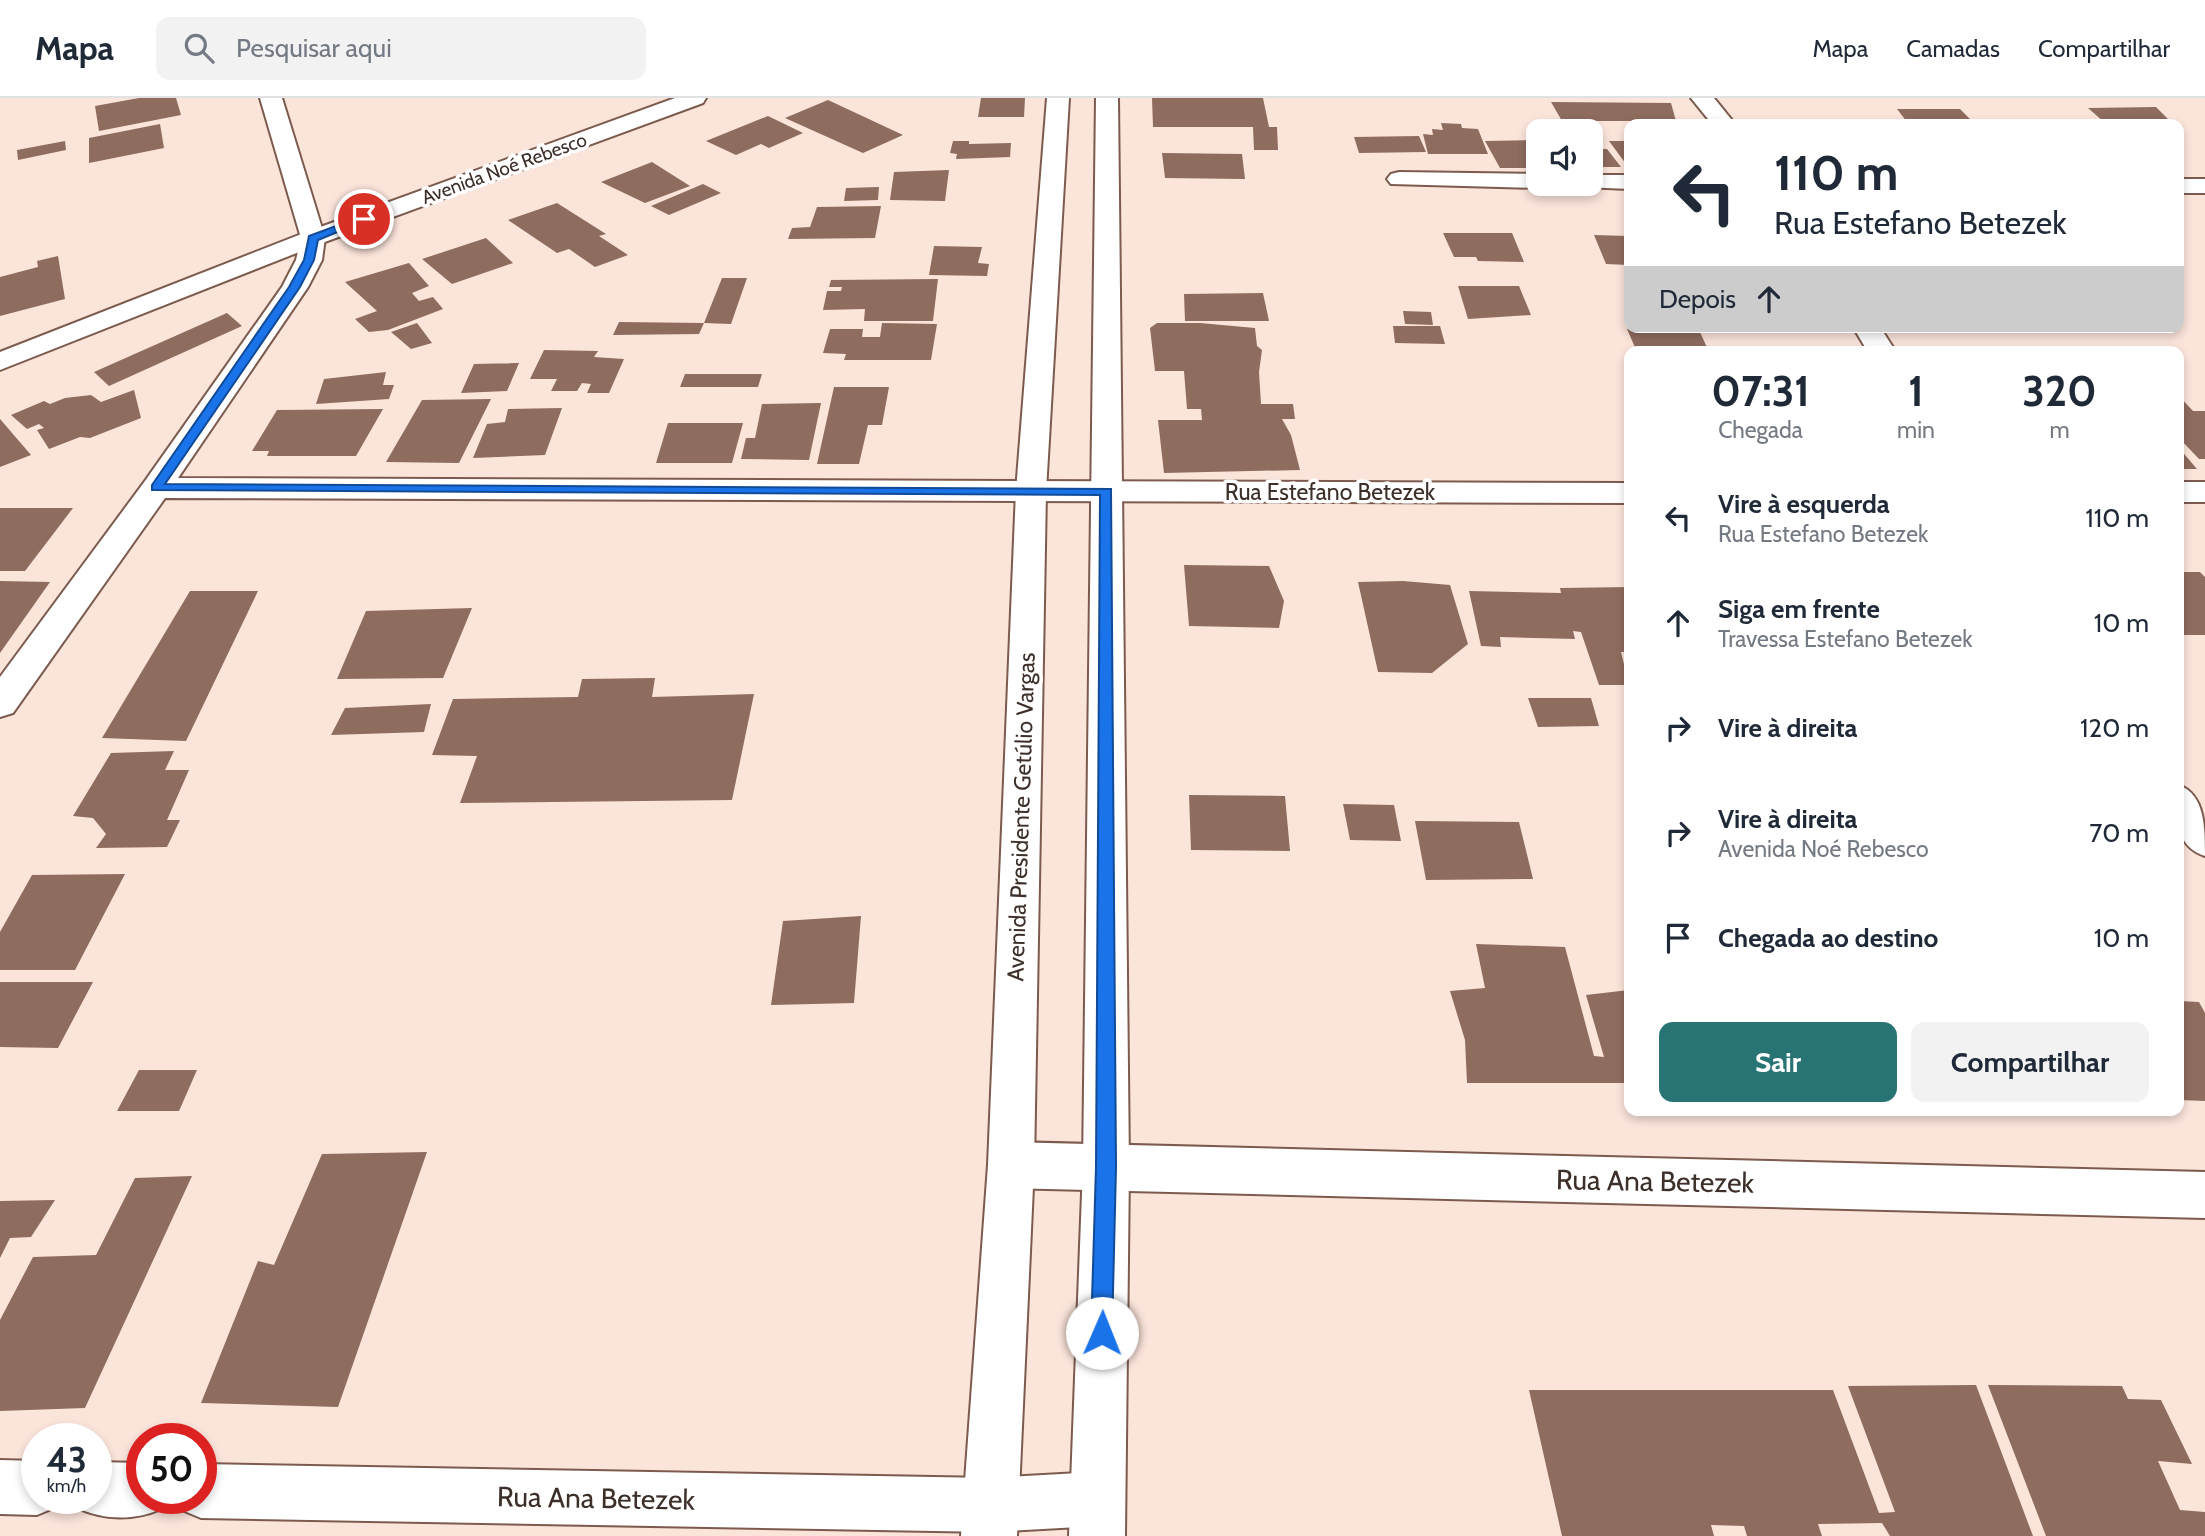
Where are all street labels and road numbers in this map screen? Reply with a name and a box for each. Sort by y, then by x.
street label: Avenida Noé Rebesco [418,128,590,209]
street label: Rua Estefano Betezek [1225,478,1436,506]
street label: Avenida Presidente Getúlio Vargas [1001,652,1041,982]
street label: Rua Ana Betezek [1556,1162,1755,1200]
street label: Rua Ana Betezek [497,1479,696,1517]

